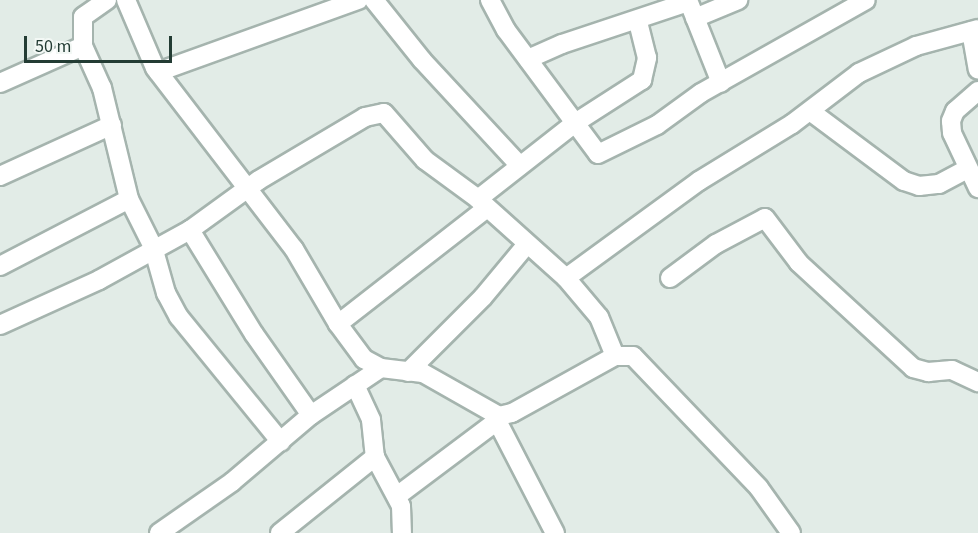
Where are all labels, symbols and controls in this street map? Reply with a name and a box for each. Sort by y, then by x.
scale bar [27,24,176,62]
text: 50 m [35,34,71,59]

